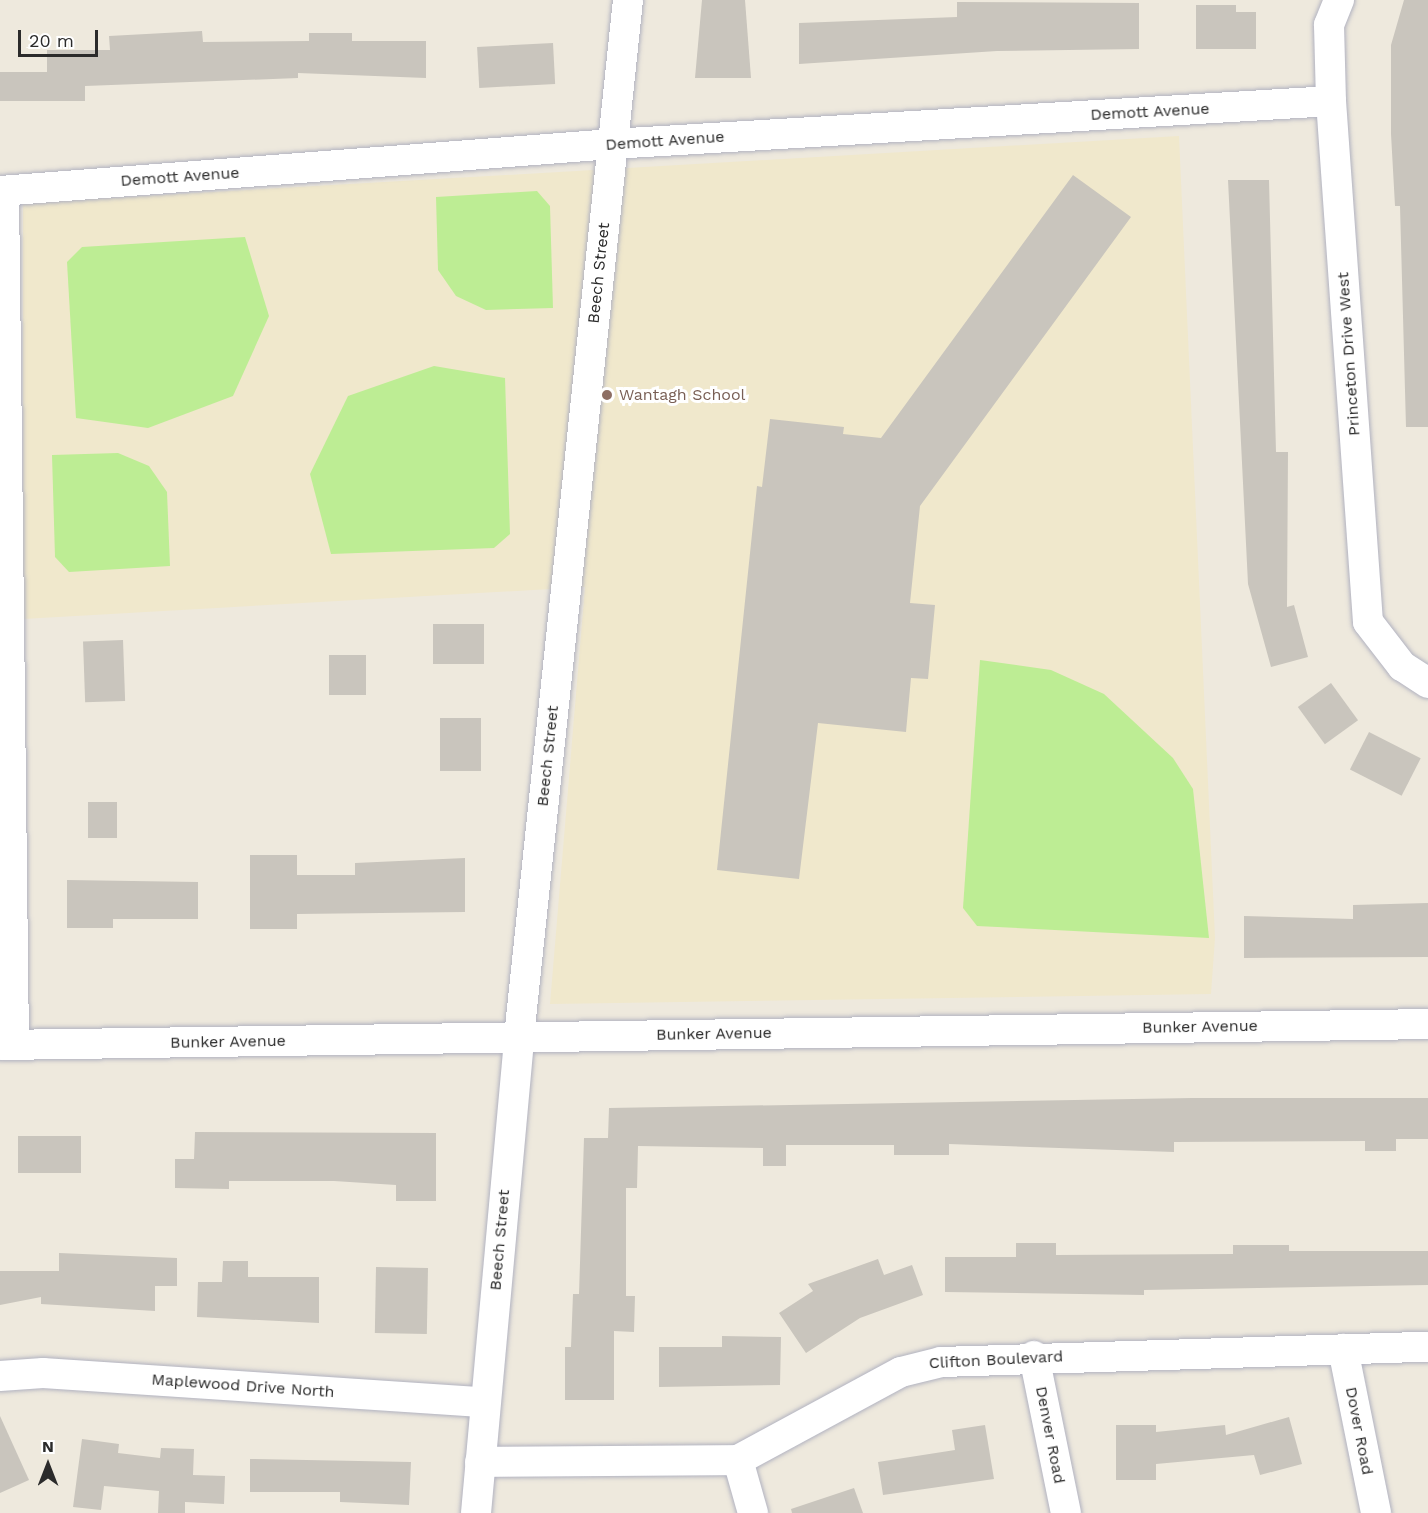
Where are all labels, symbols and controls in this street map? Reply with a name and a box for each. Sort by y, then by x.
scale bar [21,18,100,56]
text: 20 m [29,30,74,51]
street label: Demott Avenue [1090,99,1210,125]
street label: Demott Avenue [605,127,725,155]
street label: Demott Avenue [120,163,240,191]
street label: Beech Street [584,222,614,324]
street label: Princeton Drive West [1334,271,1364,437]
place label: Wantagh School [619,385,745,405]
marker: Wantagh School [600,388,614,402]
street label: Beech Street [533,705,563,807]
street label: Bunker Avenue [1141,1016,1259,1038]
street label: Bunker Avenue [655,1023,773,1045]
street label: Bunker Avenue [169,1031,287,1053]
street label: Beech Street [486,1189,514,1291]
street label: Clifton Boulevard [928,1347,1064,1373]
street label: Maplewood Drive North [151,1370,335,1402]
street label: Denver Road [1031,1385,1069,1485]
street label: Dover Road [1341,1385,1377,1477]
north arrow [18,1435,78,1495]
text: N [42,1437,54,1456]

